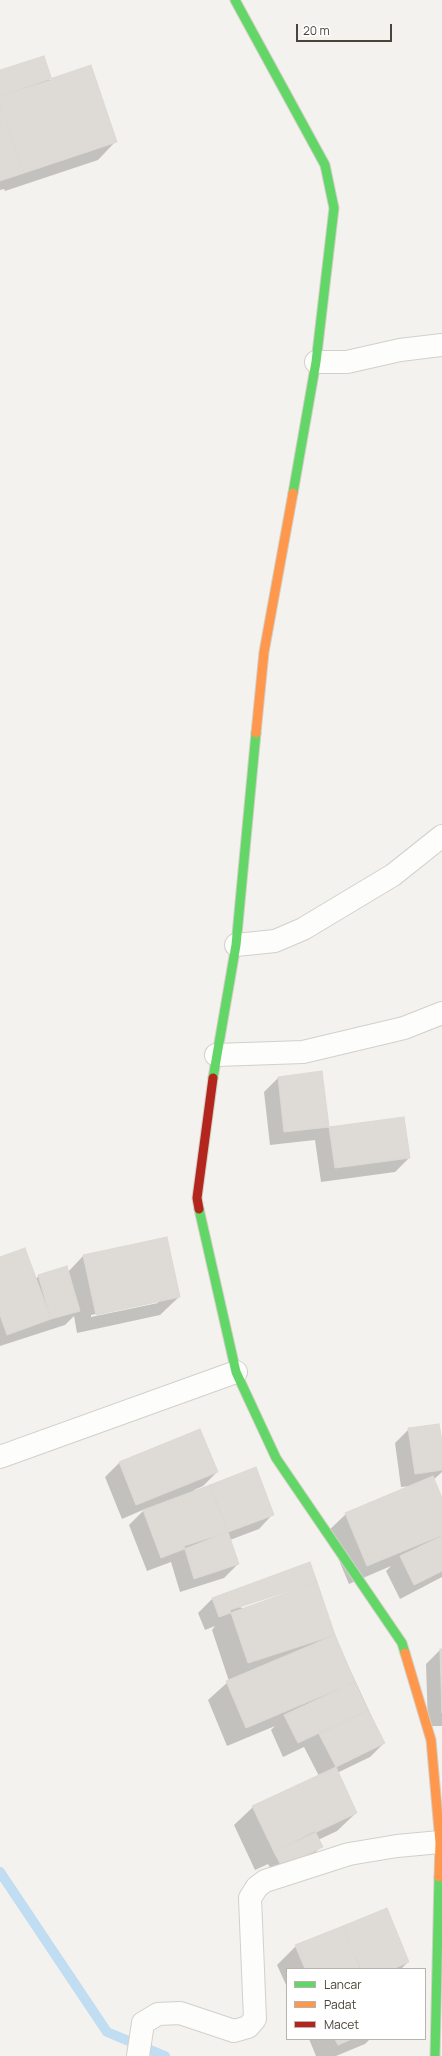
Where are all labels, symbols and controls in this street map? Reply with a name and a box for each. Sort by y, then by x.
scale bar [298,16,394,42]
text: 20 m [303,22,330,39]
legend [286,1968,426,2040]
text: Lancar [324,1976,361,1993]
text: Padat [324,1996,356,2013]
text: Macet [324,2016,359,2033]

